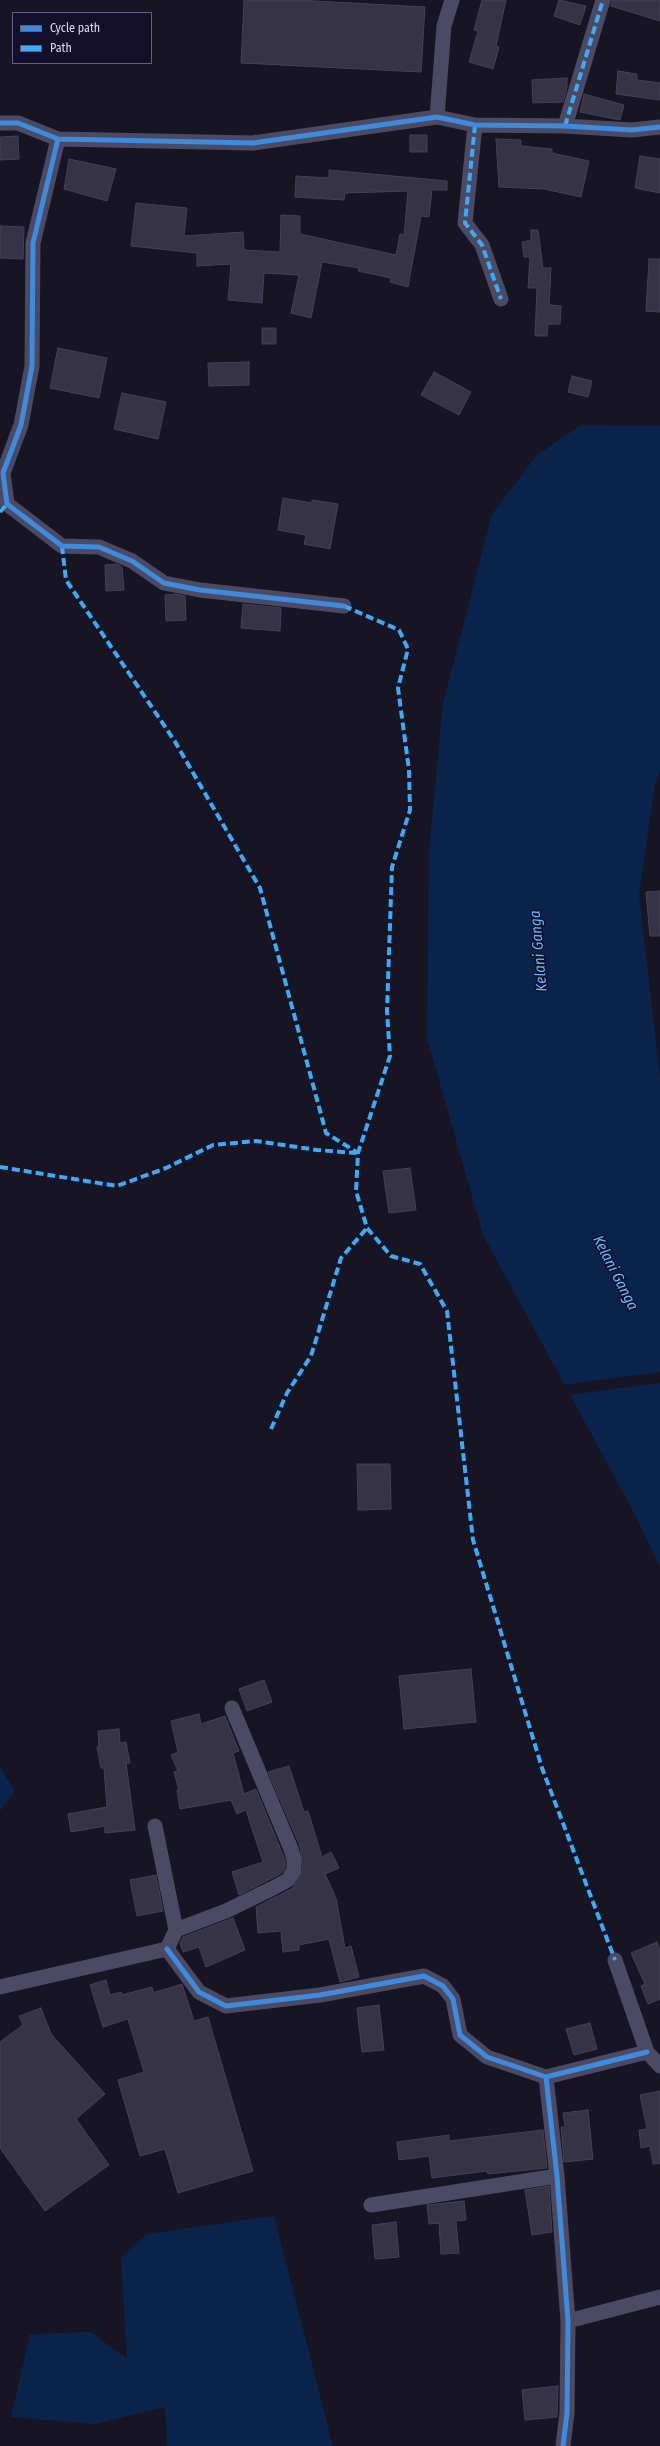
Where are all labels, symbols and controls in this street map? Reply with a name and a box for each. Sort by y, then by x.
legend [12,12,152,64]
text: Cycle path [50,21,100,35]
text: Path [50,41,72,55]
water label: Kelani Ganga [526,910,552,992]
water label: Kelani Ganga [589,1233,641,1313]

